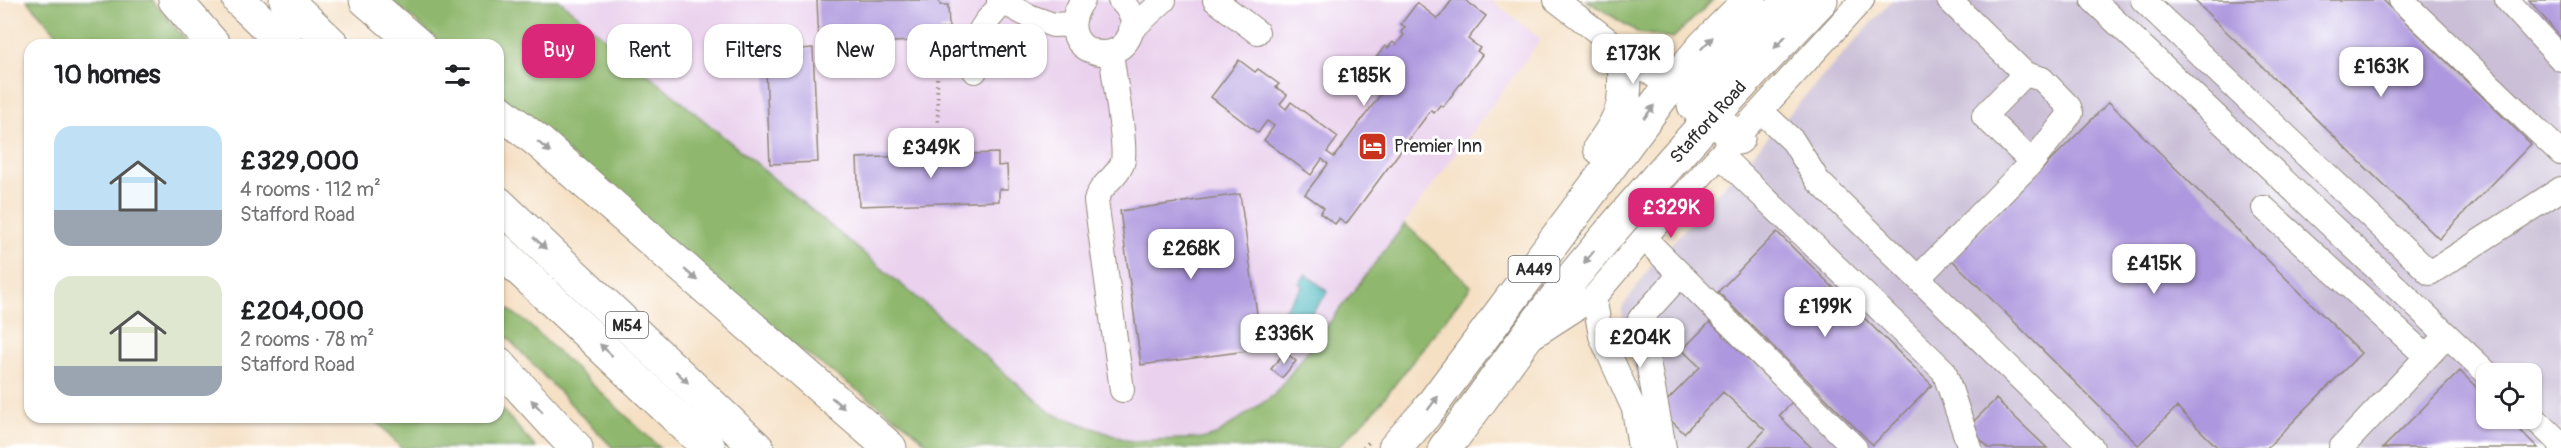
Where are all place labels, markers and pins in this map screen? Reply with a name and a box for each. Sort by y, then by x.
pin: £173K [1591,34,1675,85]
pin: £163K [2339,47,2423,98]
pin: £185K [1322,56,1406,107]
pin: £349K [889,128,973,179]
hotel icon: Premier Inn [1357,130,1389,162]
place label: Premier Inn [1394,135,1482,158]
pin: £329K [1629,188,1713,239]
pin: £268K [1149,229,1233,280]
pin: £415K [2112,244,2196,295]
pin: £199K [1783,287,1867,338]
pin: £336K [1242,314,1326,365]
pin: £204K [1598,318,1682,369]

